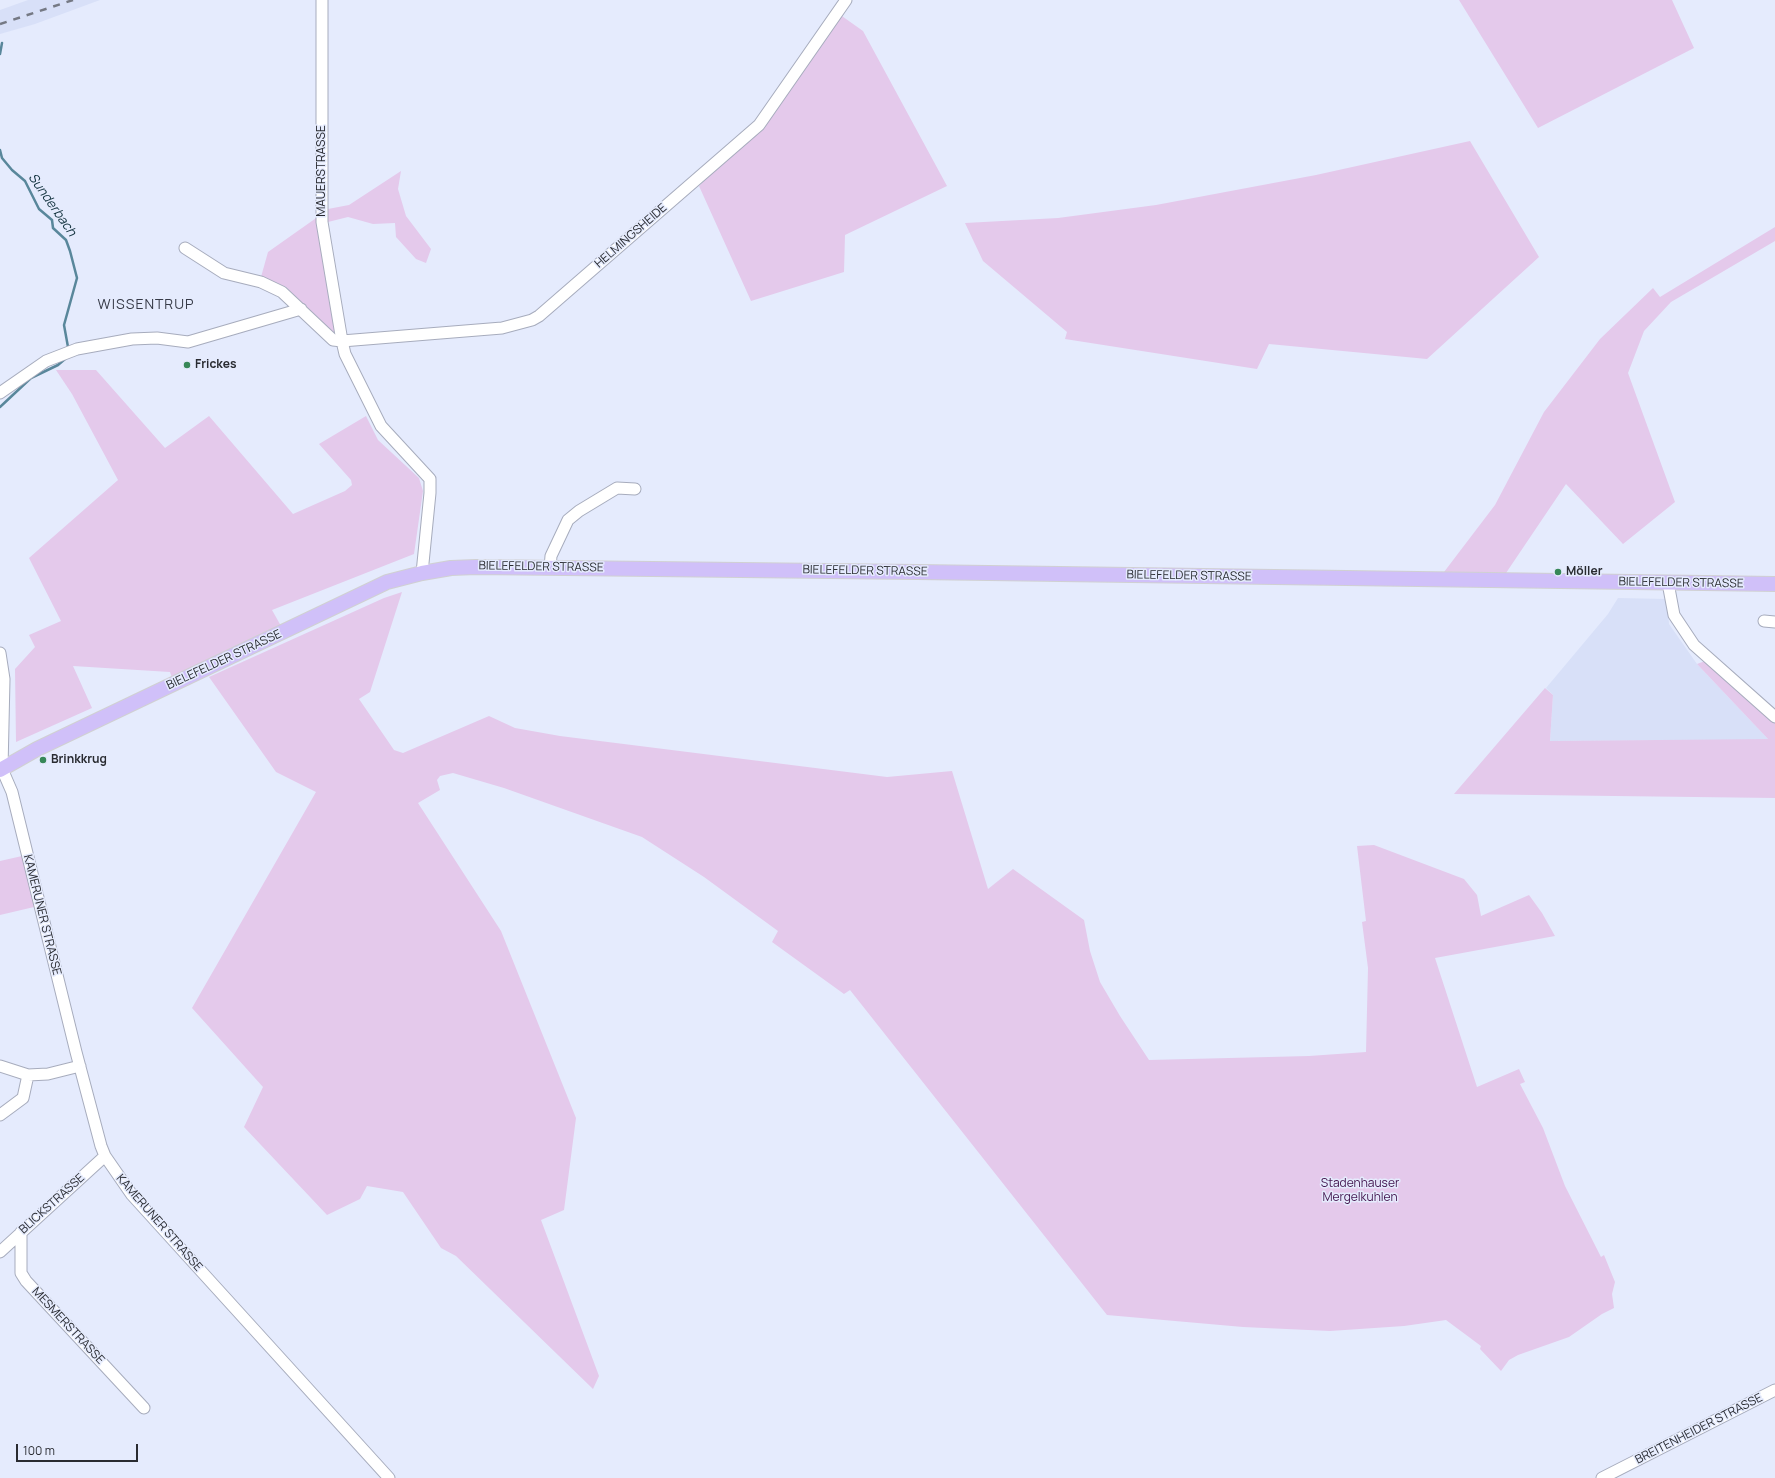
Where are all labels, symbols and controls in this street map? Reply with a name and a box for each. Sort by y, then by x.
street label: MAUERSTRASSE [315,125,329,217]
water label: Sunderbach [25,171,79,239]
street label: HELMINGSHEIDE [592,201,670,271]
district label: WISSENTRUP [98,297,194,313]
place label: Frickes [195,358,236,372]
marker: Frickes [182,360,192,370]
street label: BIELEFELDER STRASSE [478,559,604,575]
street label: BIELEFELDER STRASSE [802,563,928,579]
place label: Möller [1566,565,1602,579]
marker: Möller [1553,567,1563,577]
street label: BIELEFELDER STRASSE [1126,568,1252,584]
street label: BIELEFELDER STRASSE [1618,575,1744,591]
street label: BIELEFELDER STRASSE [164,627,284,693]
place label: Brinkkrug [51,753,107,767]
marker: Brinkkrug [38,755,48,765]
street label: KAMERUNER STRASSE [20,853,64,977]
street label: BLICKSTRASSE [16,1171,88,1237]
street label: KAMERUNER STRASSE [113,1171,205,1275]
park label: Stadenhauser Mergelkuhlen [1321,1177,1399,1205]
street label: MESMERSTRASSE [29,1285,107,1367]
street label: BREITENHEIDER STRASSE [1633,1391,1765,1467]
scale bar [18,1436,140,1462]
text: 100 m [23,1442,55,1459]

